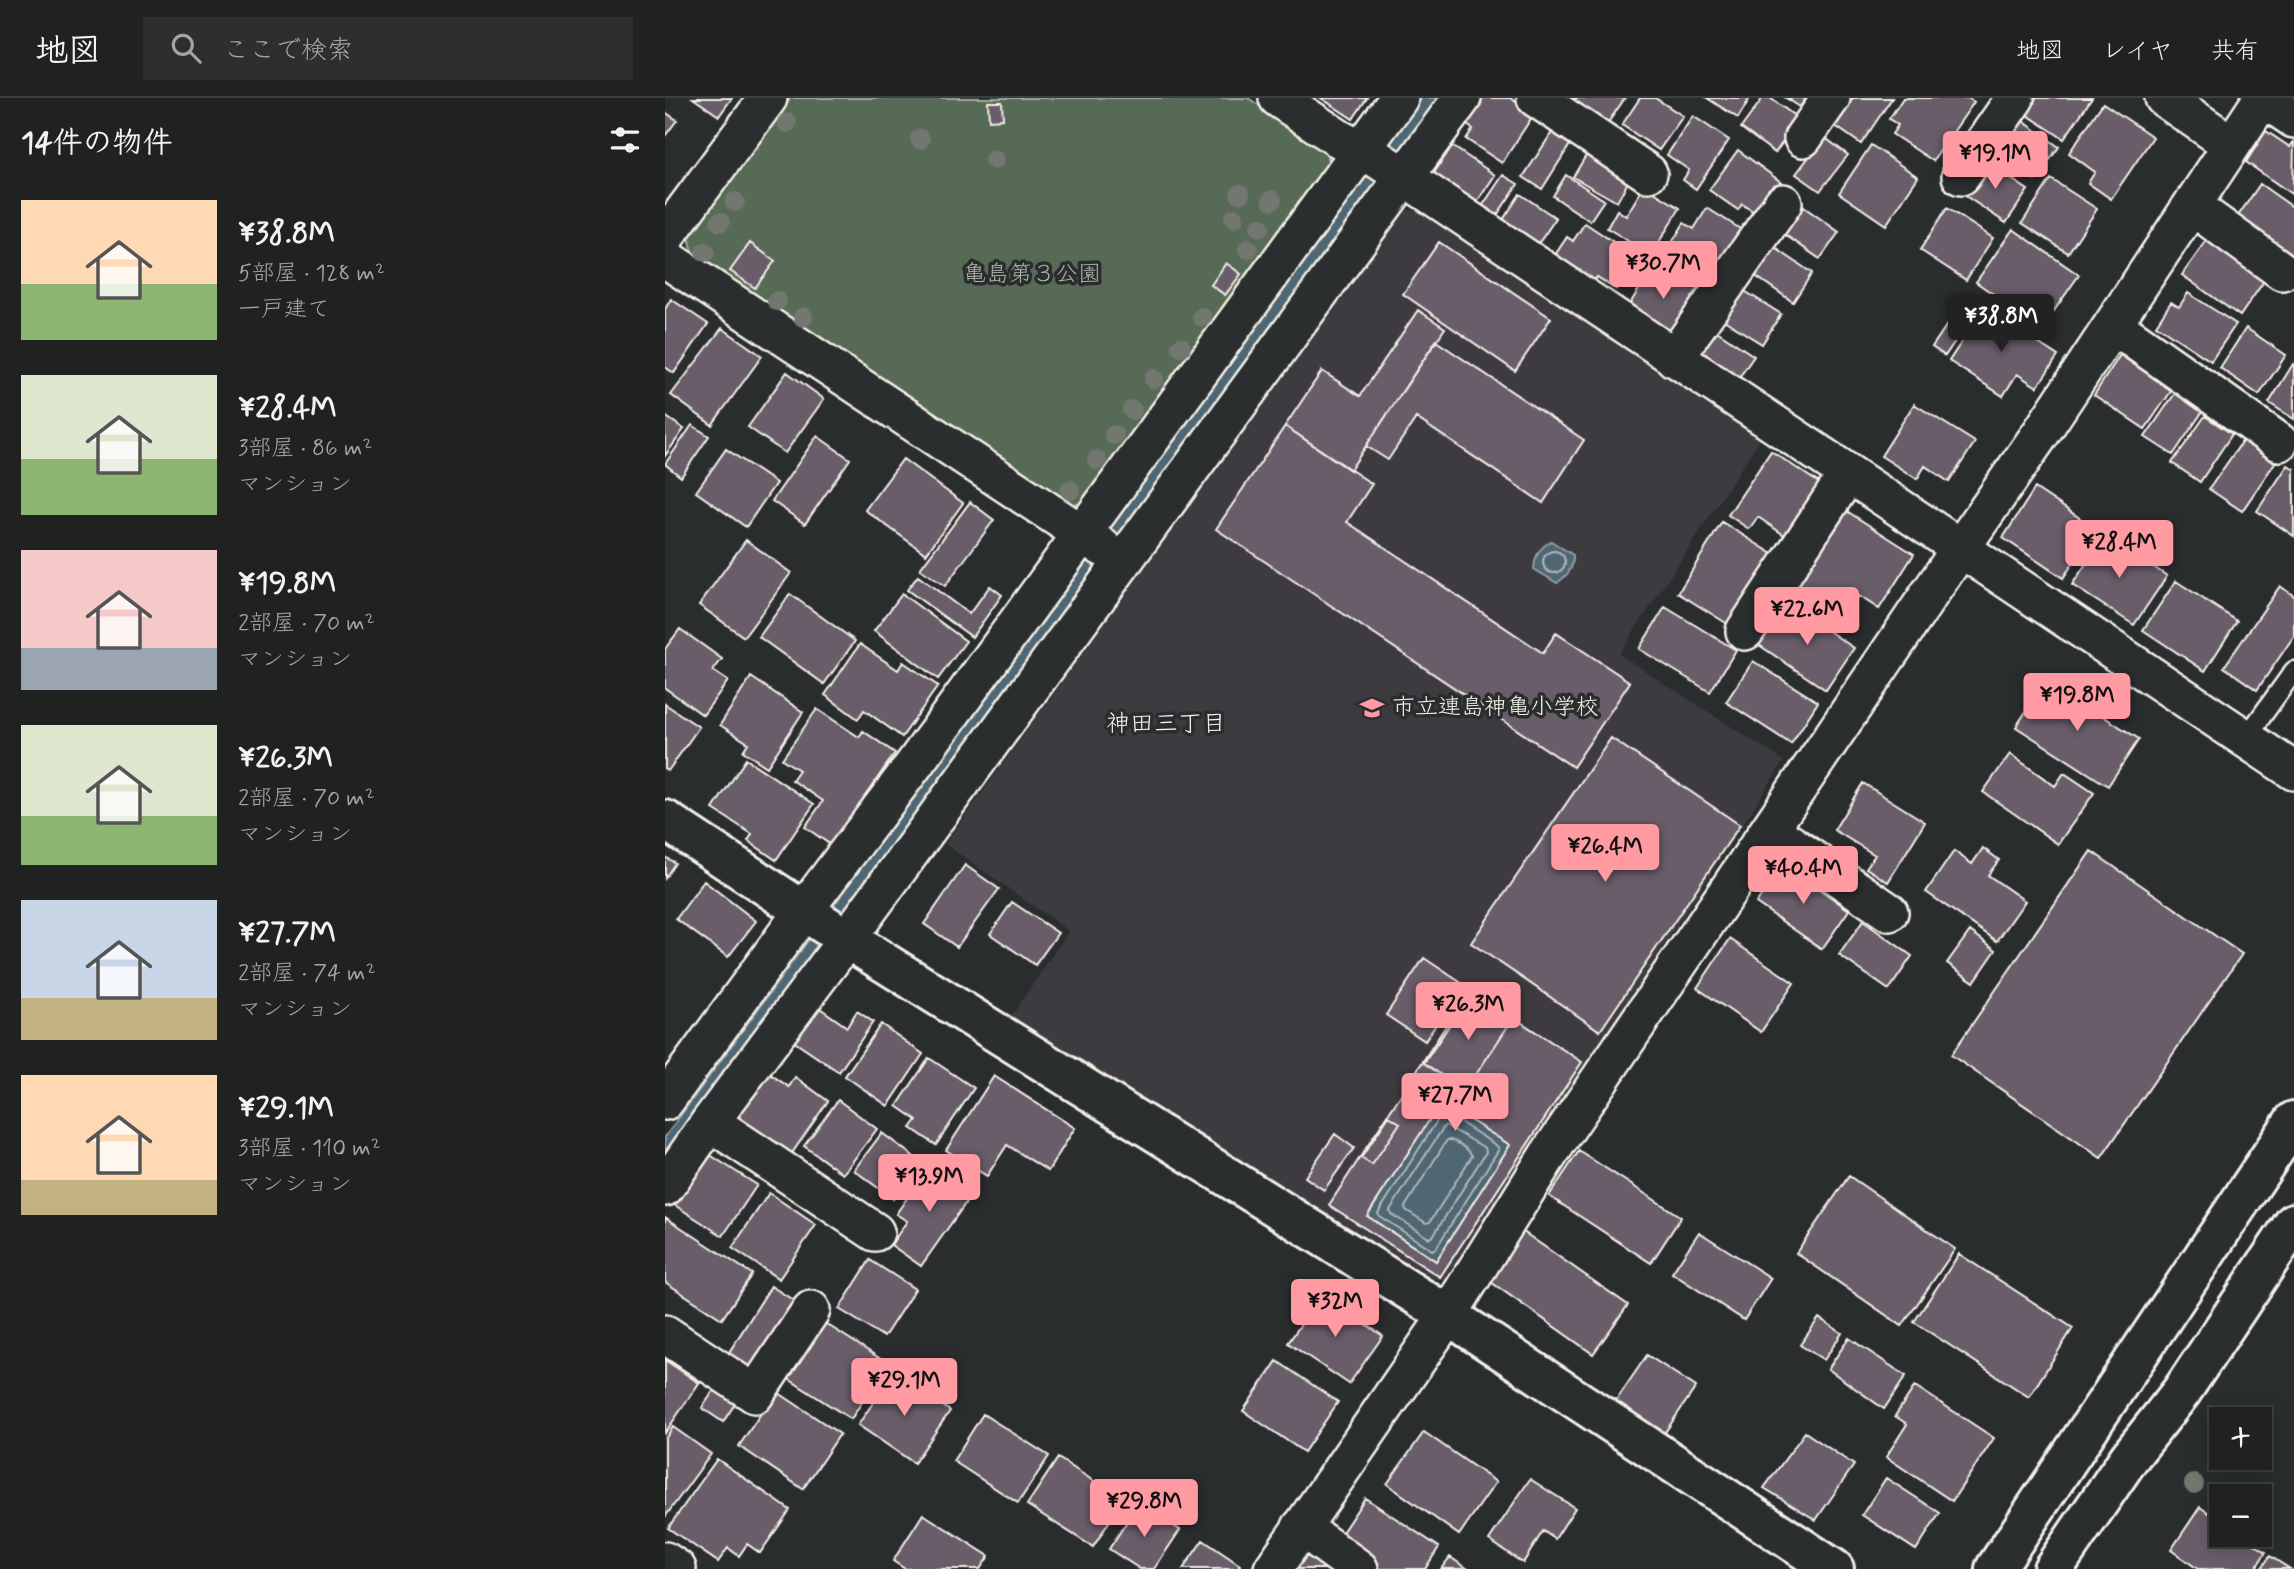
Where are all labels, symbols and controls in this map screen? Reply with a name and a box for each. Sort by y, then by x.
search box [143,17,633,80]
icon: search [167,29,205,67]
text: 地図 [35,30,101,74]
text: ここで検索 [223,34,353,68]
text: 地図 [2016,36,2064,67]
text: レイヤ [2102,36,2173,67]
text: 共有 [2211,36,2259,67]
icon: filters [606,121,644,159]
text: 14件の物件 [21,124,173,163]
pin: ¥19.1M [1938,132,2052,191]
text: ¥19.1M [1959,139,2031,169]
text: ¥38.8M [238,214,335,253]
icon: home [77,228,161,312]
pin: ¥30.7M [1606,242,1720,301]
text: ¥30.7M [1625,249,1701,279]
text: 5部屋 · 128 m² [238,259,385,289]
park label: 亀島第３公園 [963,260,1101,290]
pin: ¥38.8M [1944,294,2058,354]
text: 一戸建て [238,295,330,325]
text: ¥38.8M [1964,302,2038,332]
text: ¥28.4M [238,389,336,428]
icon: home [77,403,161,487]
text: 3部屋 · 86 m² [238,434,372,464]
text: マンション [238,470,352,500]
pin: ¥28.4M [2062,520,2176,580]
text: ¥28.4M [2081,528,2157,558]
text: ¥19.8M [238,564,336,603]
icon: home [77,578,161,662]
pin: ¥22.6M [1750,588,1864,647]
text: ¥22.6M [1770,595,1844,625]
text: 2部屋 · 70 m² [238,609,375,639]
text: マンション [238,645,352,675]
pin: ¥19.8M [2020,674,2134,733]
text: ¥19.8M [2039,681,2115,711]
place label: 市立連島神亀小学校 [1392,693,1599,723]
school or university icon: 市立連島神亀小学校 [1358,694,1386,722]
district label: 神田三丁目 [1106,709,1226,740]
text: ¥26.3M [238,739,333,778]
icon: home [77,753,161,837]
text: 2部屋 · 70 m² [238,784,375,814]
text: マンション [238,820,352,850]
pin: ¥26.4M [1548,824,1662,884]
text: ¥26.4M [1567,832,1643,862]
pin: ¥40.4M [1746,846,1860,906]
text: ¥40.4M [1764,854,1842,884]
text: ¥27.7M [238,914,336,953]
icon: home [77,928,161,1012]
text: 2部屋 · 74 m² [238,959,376,989]
pin: ¥26.3M [1411,982,1525,1042]
text: ¥26.3M [1432,990,1504,1020]
text: マンション [238,995,352,1025]
pin: ¥27.7M [1398,1074,1512,1133]
text: ¥27.7M [1417,1081,1493,1111]
text: ¥29.1M [238,1089,334,1128]
icon: home [77,1103,161,1187]
text: 3部屋 · 110 m² [238,1134,381,1164]
pin: ¥13.9M [872,1154,986,1214]
text: ¥13.9M [894,1162,964,1192]
text: マンション [238,1170,352,1200]
pin: ¥32M [1294,1280,1376,1339]
text: ¥32M [1307,1287,1363,1317]
pin: ¥29.1M [847,1358,961,1418]
text: ¥29.1M [867,1366,941,1396]
map controls [2209,1407,2272,1547]
button: + [2209,1407,2272,1470]
pin: ¥29.8M [1087,1480,1201,1539]
button: − [2209,1484,2272,1547]
text: ¥29.8M [1106,1487,1182,1517]

